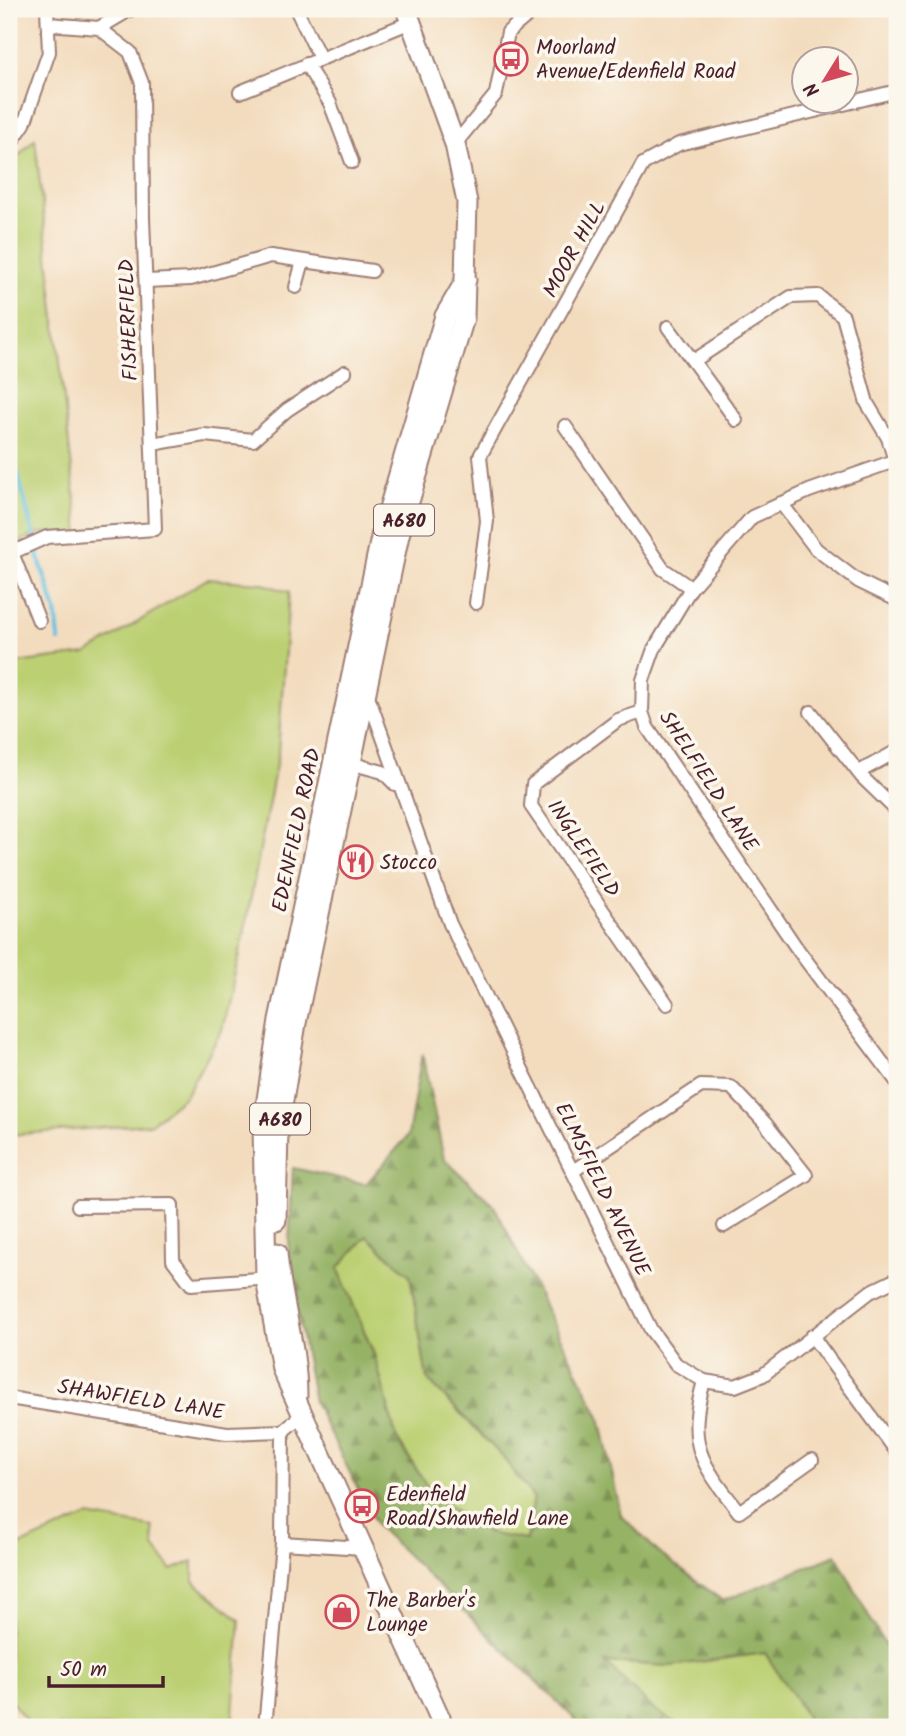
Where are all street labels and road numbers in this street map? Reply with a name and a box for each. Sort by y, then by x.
street label: MOOR HILL [535,195,616,304]
street label: FISHERFIELD [111,258,148,382]
road number: A680 [374,505,434,536]
street label: SHELFIELD LANE [650,705,766,860]
street label: EDENFIELD ROAD [264,745,331,915]
street label: INGLEFIELD [538,793,628,905]
street label: ELMSFIELD AVENUE [545,1097,658,1283]
road number: A680 [250,1104,310,1134]
street label: SHAWFIELD LANE [55,1371,227,1430]

